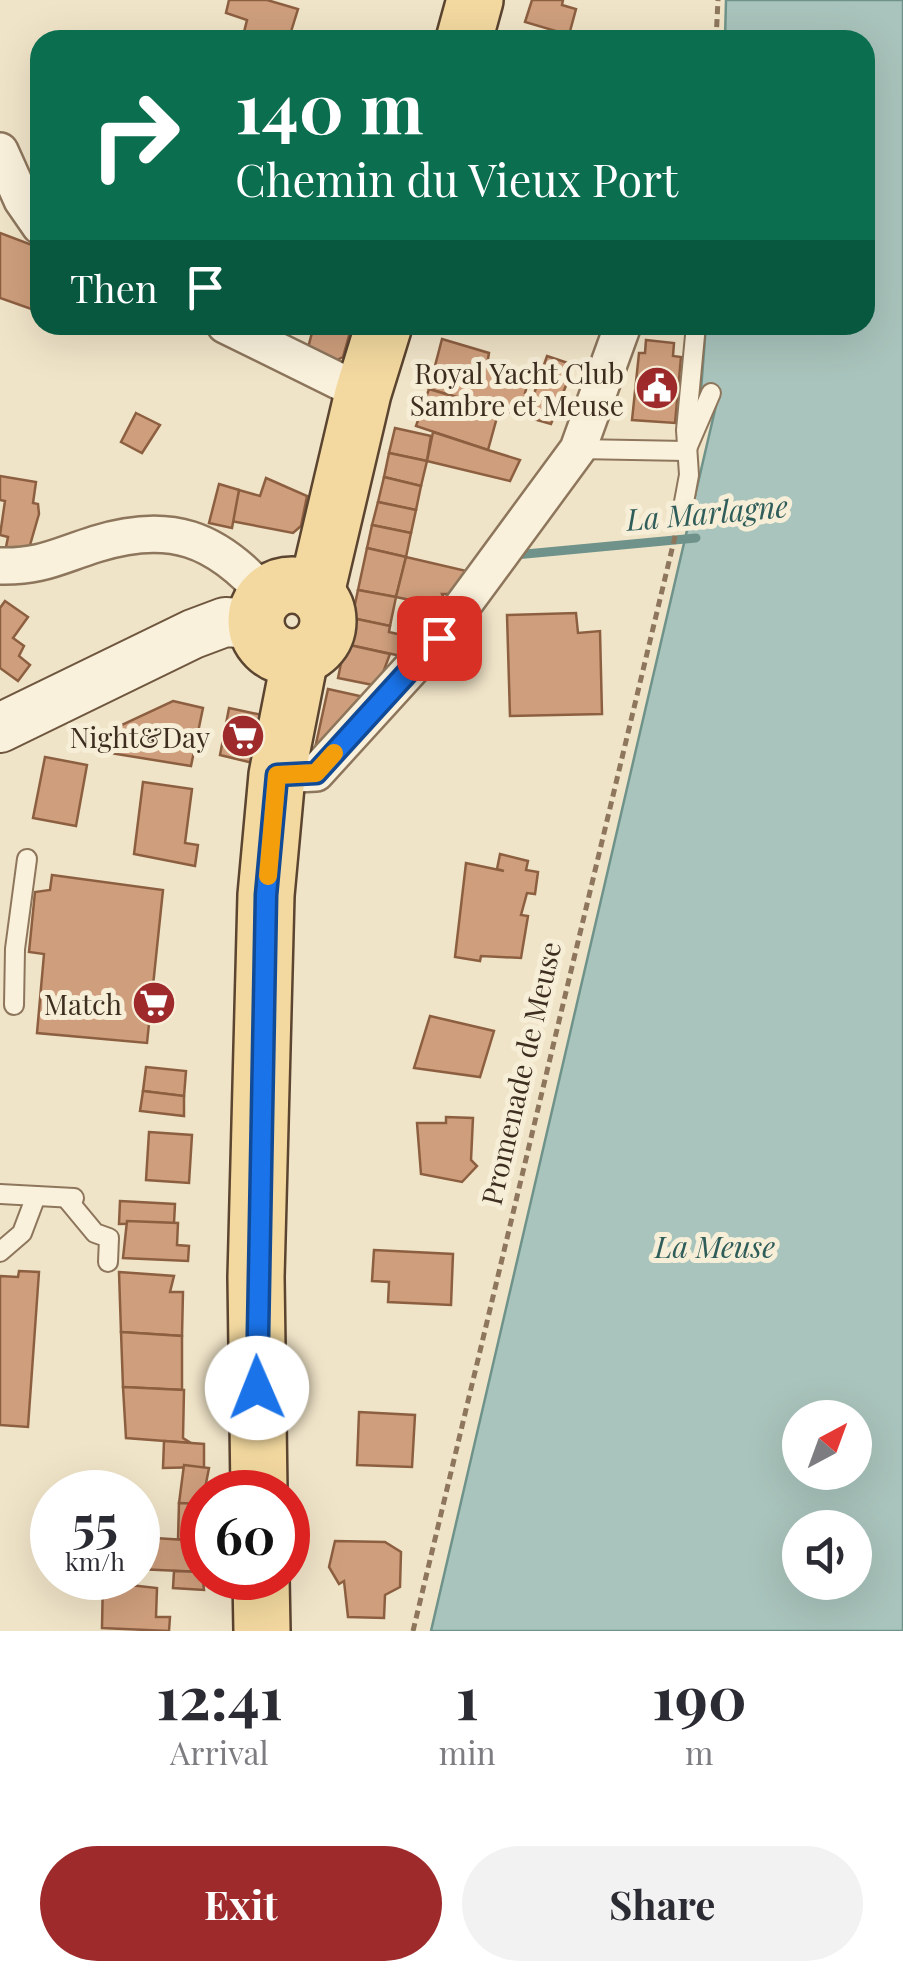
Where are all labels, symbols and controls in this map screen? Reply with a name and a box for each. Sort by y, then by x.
text: 140 m [235,58,424,152]
icon: right [70,70,200,200]
text: Chemin du Vieux Port [235,148,678,208]
icon: arrive [178,260,233,315]
text: Then [70,262,158,313]
place label: Royal Yacht Club Sambre et Meuse [410,354,624,423]
public building icon: Royal Yacht Club Sambre et Meuse [634,365,680,411]
water label: La Marlagne [622,485,790,539]
pin [397,596,482,681]
icon: arrive [412,611,467,666]
supermarket icon: Night&Day [220,713,266,759]
place label: Night&Day [70,718,210,755]
street label: Promenade de Meuse [472,938,568,1208]
supermarket icon: Match [131,980,177,1026]
place label: Match [44,985,123,1022]
water label: La Meuse [653,1226,775,1266]
position arrow [205,1336,309,1440]
north arrow [782,1400,872,1490]
map controls [782,1400,872,1600]
speed limit sign: 60 [180,1470,310,1600]
text: 55 [72,1489,118,1556]
button: sound [782,1510,872,1600]
text: km/h [65,1544,125,1577]
text: 12:41 [156,1655,283,1735]
text: 1 [456,1655,479,1735]
text: 190 [652,1655,747,1735]
text: Arrival [170,1730,269,1773]
text: min [439,1730,496,1773]
text: m [685,1730,714,1773]
button: Exit [40,1846,442,1961]
button: Share [462,1846,863,1961]

